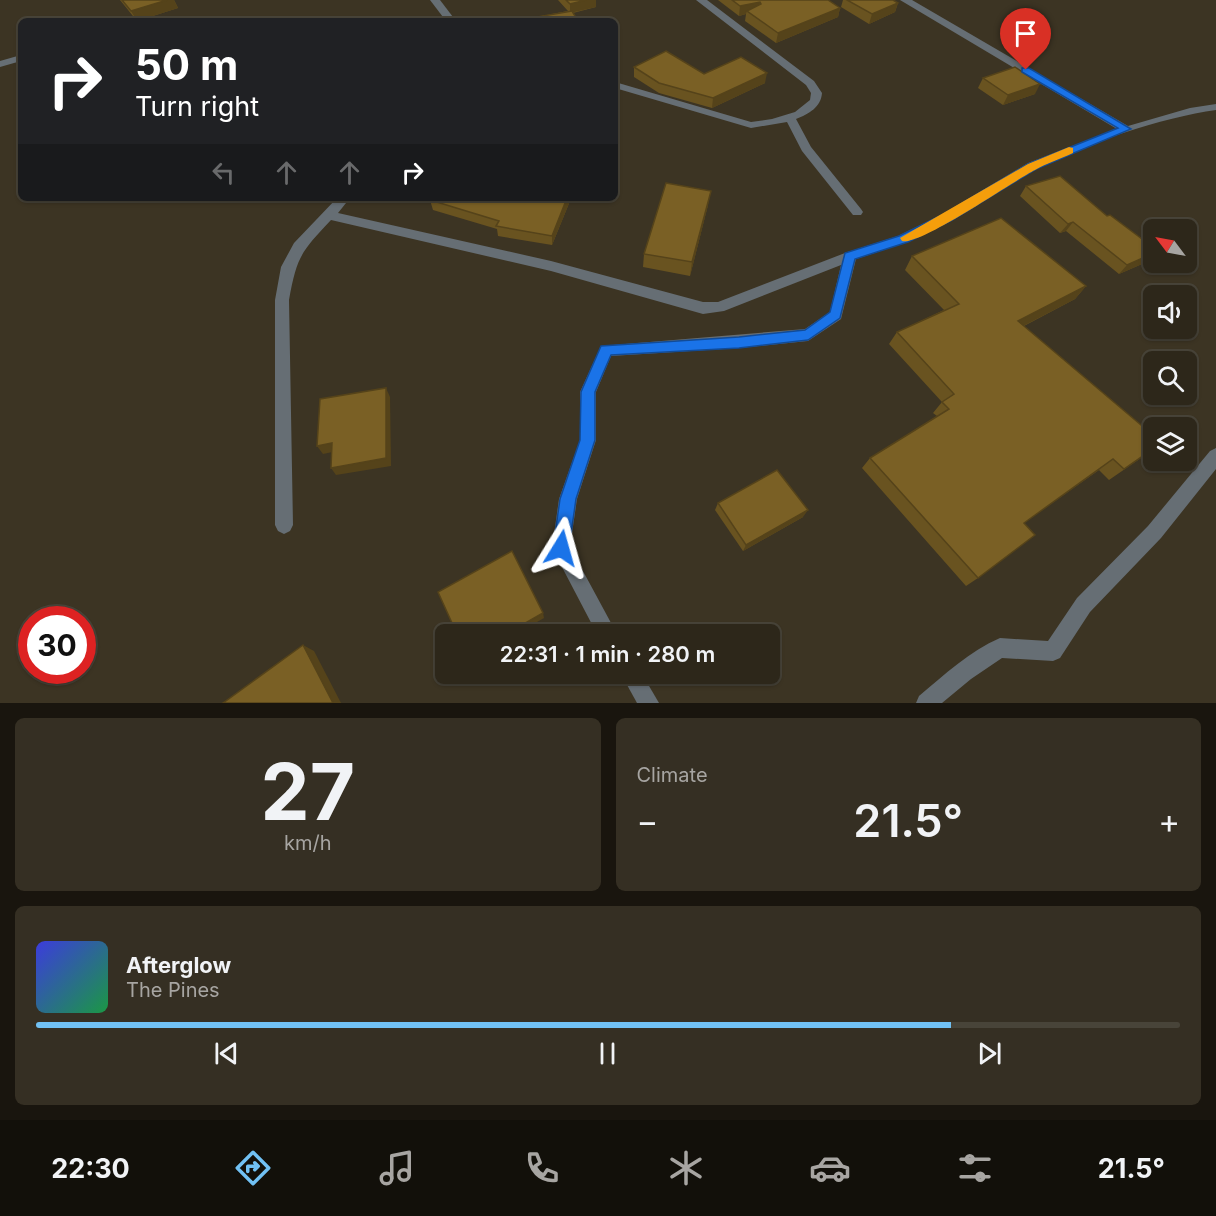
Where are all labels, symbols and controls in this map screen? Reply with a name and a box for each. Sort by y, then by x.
pin [1000,8,1051,70]
icon: arrive [1009,17,1042,50]
text: 50 m [135,39,238,90]
icon: right [36,42,114,120]
text: Turn right [135,90,259,123]
icon: left [207,156,240,189]
icon: ahead [270,156,303,189]
icon: ahead [333,156,366,189]
icon: right [396,156,429,189]
north arrow [1143,219,1197,273]
map controls [1143,219,1197,471]
button: sound [1143,285,1197,339]
button: search [1143,351,1197,405]
button: layers [1143,417,1197,471]
position arrow [529,516,593,580]
speed limit sign: 30 [18,606,96,684]
text: 22:31 · 1 min · 280 m [500,641,715,667]
text: 27 [261,744,355,839]
text: Climate [637,763,708,787]
text: 21.5° [853,793,963,848]
text: − [637,801,658,841]
text: + [1158,801,1180,841]
text: km/h [284,831,332,855]
text: Afterglow [126,952,231,978]
text: The Pines [126,978,220,1002]
icon: previous [210,1037,243,1070]
icon: pause [591,1037,624,1070]
icon: next [973,1037,1006,1070]
icon: directions [232,1147,274,1189]
icon: music [376,1147,418,1189]
icon: phone [521,1147,563,1189]
icon: climate [665,1147,707,1189]
icon: car [809,1147,851,1189]
icon: filters [954,1147,996,1189]
text: 22:30 [51,1152,130,1185]
text: 21.5° [1098,1152,1165,1185]

